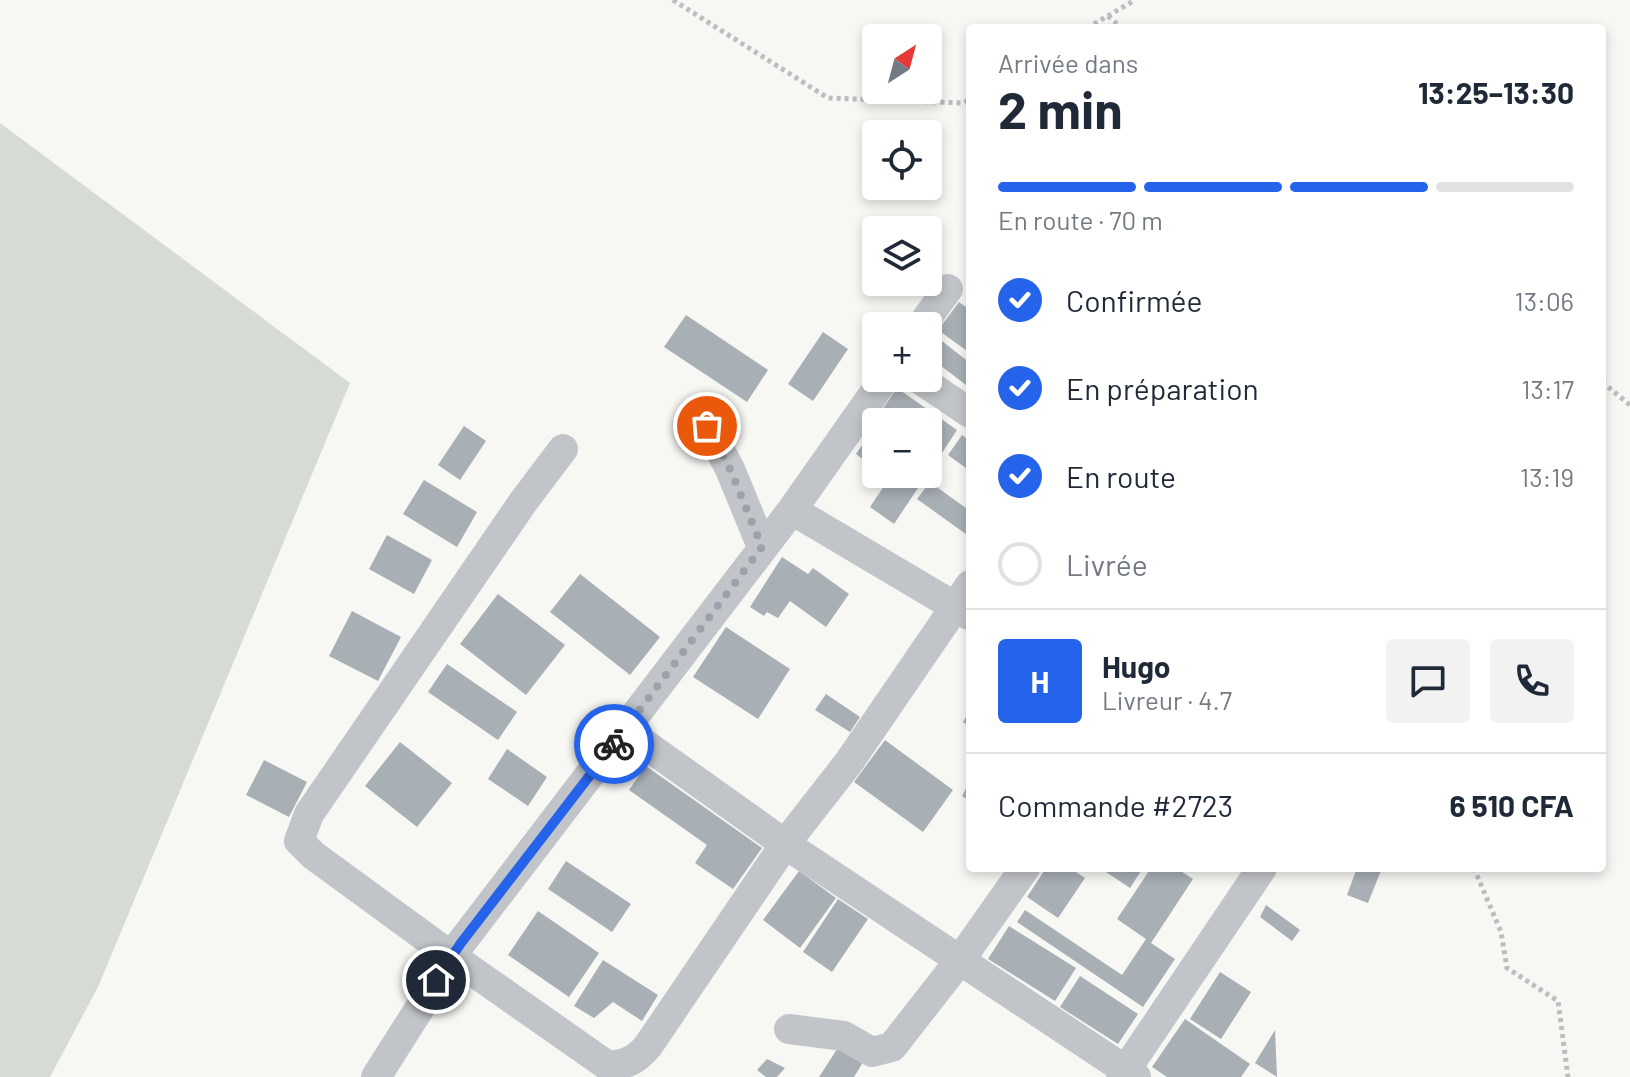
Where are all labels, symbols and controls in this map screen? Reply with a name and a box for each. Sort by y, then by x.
north arrow [862,24,942,104]
map controls [862,24,942,488]
text: Arrivée dans [998,47,1138,78]
text: 13:25–13:30 [1418,74,1574,110]
text: 2 min [998,77,1123,139]
button: locate [862,120,942,200]
text: En route · 70 m [998,204,1163,235]
button: layers [862,216,942,296]
icon: check [998,278,1042,322]
text: Confirmée [1066,282,1203,318]
text: 13:06 [1515,285,1574,316]
button: + [862,312,942,392]
icon: check [998,366,1042,410]
text: En préparation [1066,370,1259,406]
text: 13:17 [1521,373,1574,404]
pin [673,392,741,460]
icon: bag [685,404,729,448]
button: − [862,408,942,488]
icon: check [998,454,1042,498]
text: En route [1066,458,1176,494]
text: 13:19 [1520,461,1574,492]
text: Livrée [1066,546,1148,582]
button: chat [1386,639,1470,723]
button: phone [1490,639,1574,723]
text: Hugo [1102,648,1171,684]
text: H [1031,663,1049,699]
text: Livreur · 4.7 [1102,684,1232,715]
courier [574,704,654,784]
icon: bike [592,722,636,766]
text: Commande #2723 [998,787,1233,823]
text: 6 510 CFA [1450,787,1574,823]
pin [402,946,470,1014]
icon: home [414,958,458,1002]

